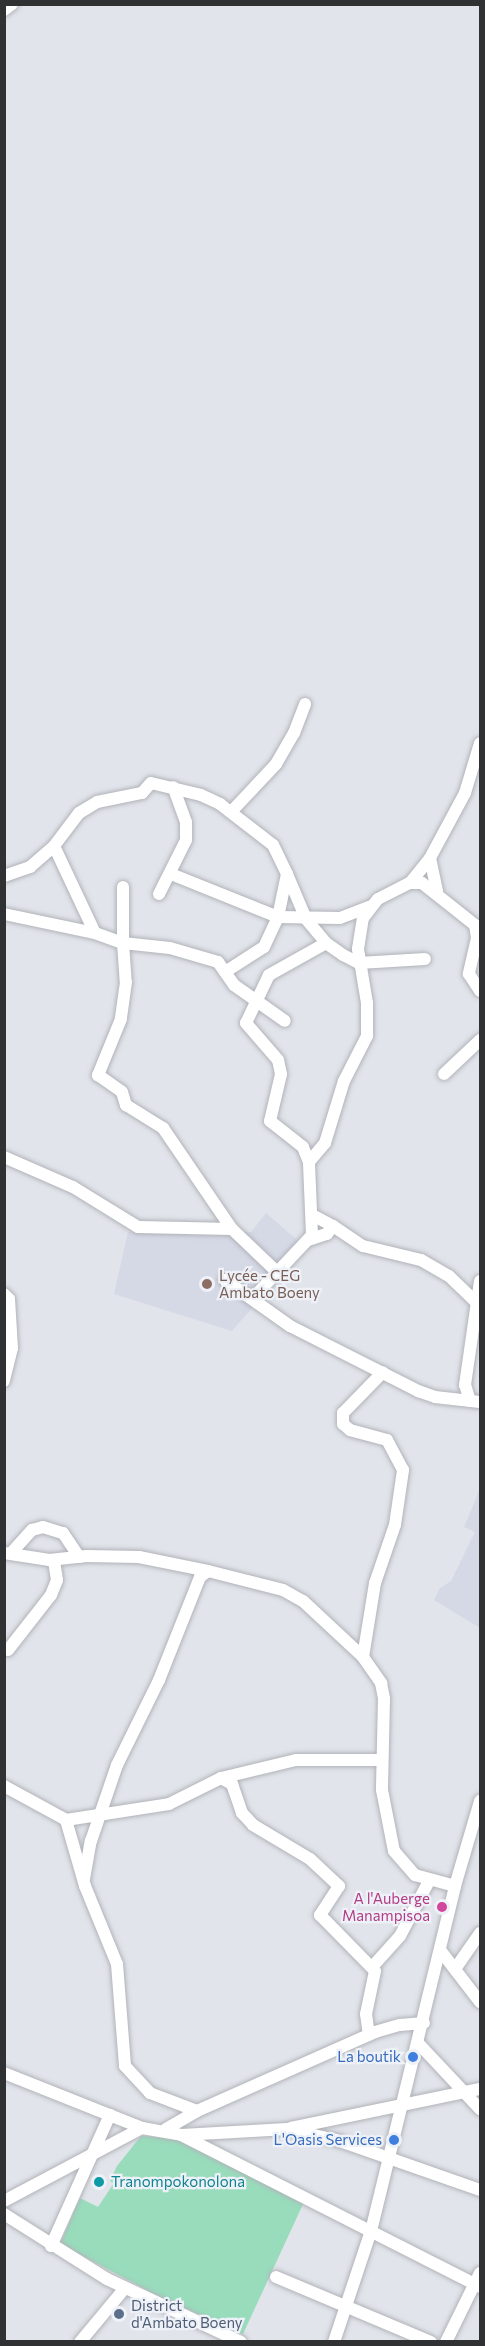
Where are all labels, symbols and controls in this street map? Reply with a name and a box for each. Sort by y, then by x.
place label: Lycée - CEG Ambato Boeny [219,1266,320,1301]
marker: Lycée - CEG Ambato Boeny [200,1277,214,1291]
place label: A l'Auberge Manampisoa [342,1889,430,1924]
marker: A l'Auberge Manampisoa [435,1900,449,1914]
place label: La boutik [337,2048,401,2066]
marker: La boutik [406,2050,420,2064]
place label: L'Oasis Services [273,2131,382,2149]
marker: L'Oasis Services [387,2133,401,2147]
place label: Tranompokonolona [111,2173,245,2191]
marker: Tranompokonolona [92,2175,106,2189]
place label: District d'Ambato Boeny [131,2296,243,2331]
marker: District d'Ambato Boeny [112,2307,126,2321]

